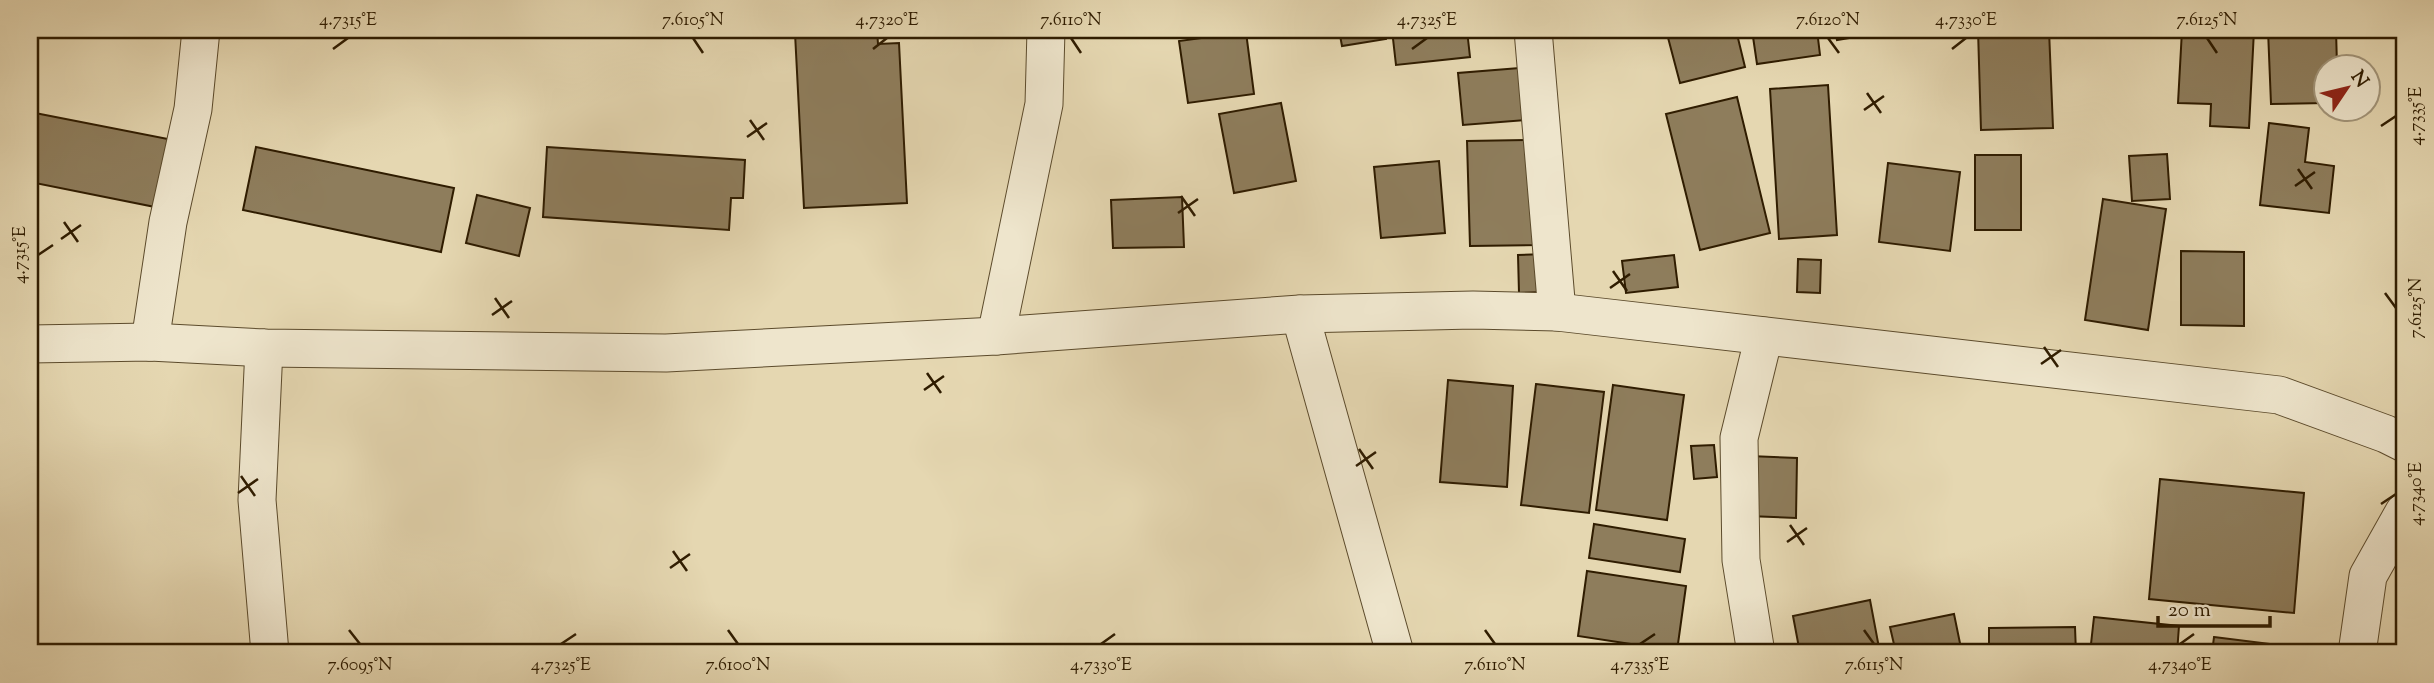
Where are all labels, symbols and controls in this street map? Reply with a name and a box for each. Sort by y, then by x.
text: 4.7315°E [319,8,377,34]
text: 7.6105°N [662,8,724,34]
text: 4.7320°E [855,8,919,34]
text: 7.6110°N [1040,8,1102,34]
text: 4.7325°E [1397,8,1457,34]
text: 7.6120°N [1796,8,1860,34]
text: 4.7330°E [1935,8,1997,34]
text: 7.6125°N [2177,8,2237,34]
north arrow [2312,52,2382,122]
text: N [2343,66,2374,94]
text: 4.7335°E [2404,86,2430,145]
text: 4.7315°E [8,226,34,284]
text: 7.6125°N [2404,278,2430,338]
text: 4.7340°E [2404,462,2430,526]
scale bar [2158,585,2270,629]
text: 20 m [2168,596,2211,626]
text: 7.6095°N [328,653,392,679]
text: 4.7325°E [531,653,591,679]
text: 7.6100°N [706,653,770,679]
text: 4.7330°E [1070,653,1132,679]
text: 7.6110°N [1464,653,1526,679]
text: 4.7335°E [1611,653,1670,679]
text: 7.6115°N [1845,653,1903,679]
text: 4.7340°E [2148,653,2212,679]

